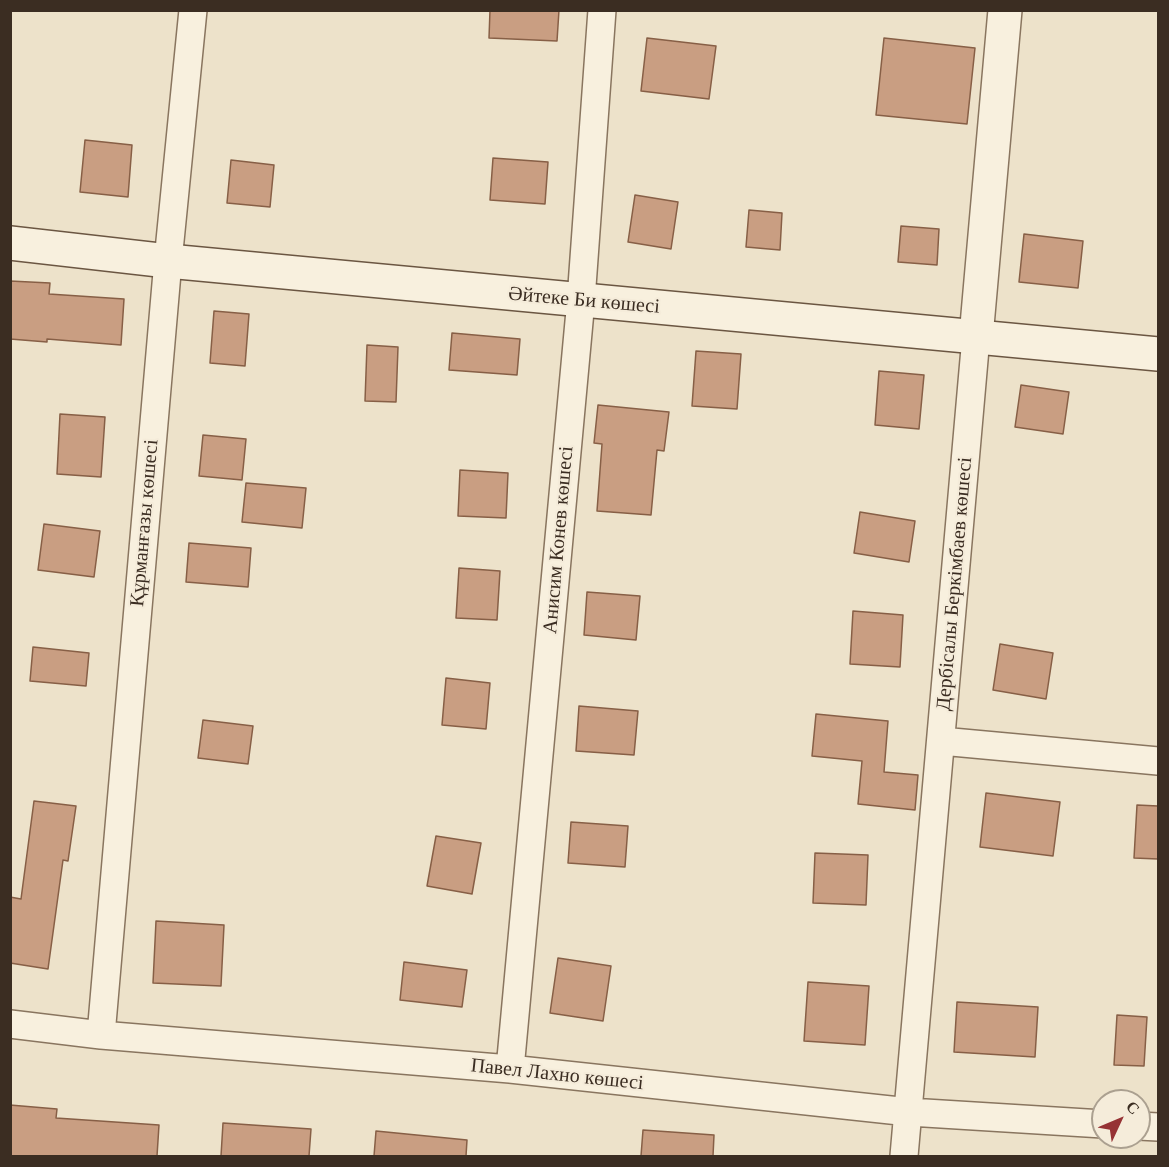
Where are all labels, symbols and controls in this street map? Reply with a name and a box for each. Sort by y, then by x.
street label: Әйтеке Би көшесі [507,282,661,320]
street label: Құрманғазы көшесі [126,439,164,607]
street label: Анисим Конев көшесі [539,445,579,635]
street label: Дербісалы Беркімбаев көшесі [932,456,978,712]
street label: Павел Лахно көшесі [469,1054,645,1096]
north arrow [1091,1089,1151,1149]
text: С [1123,1097,1143,1118]

